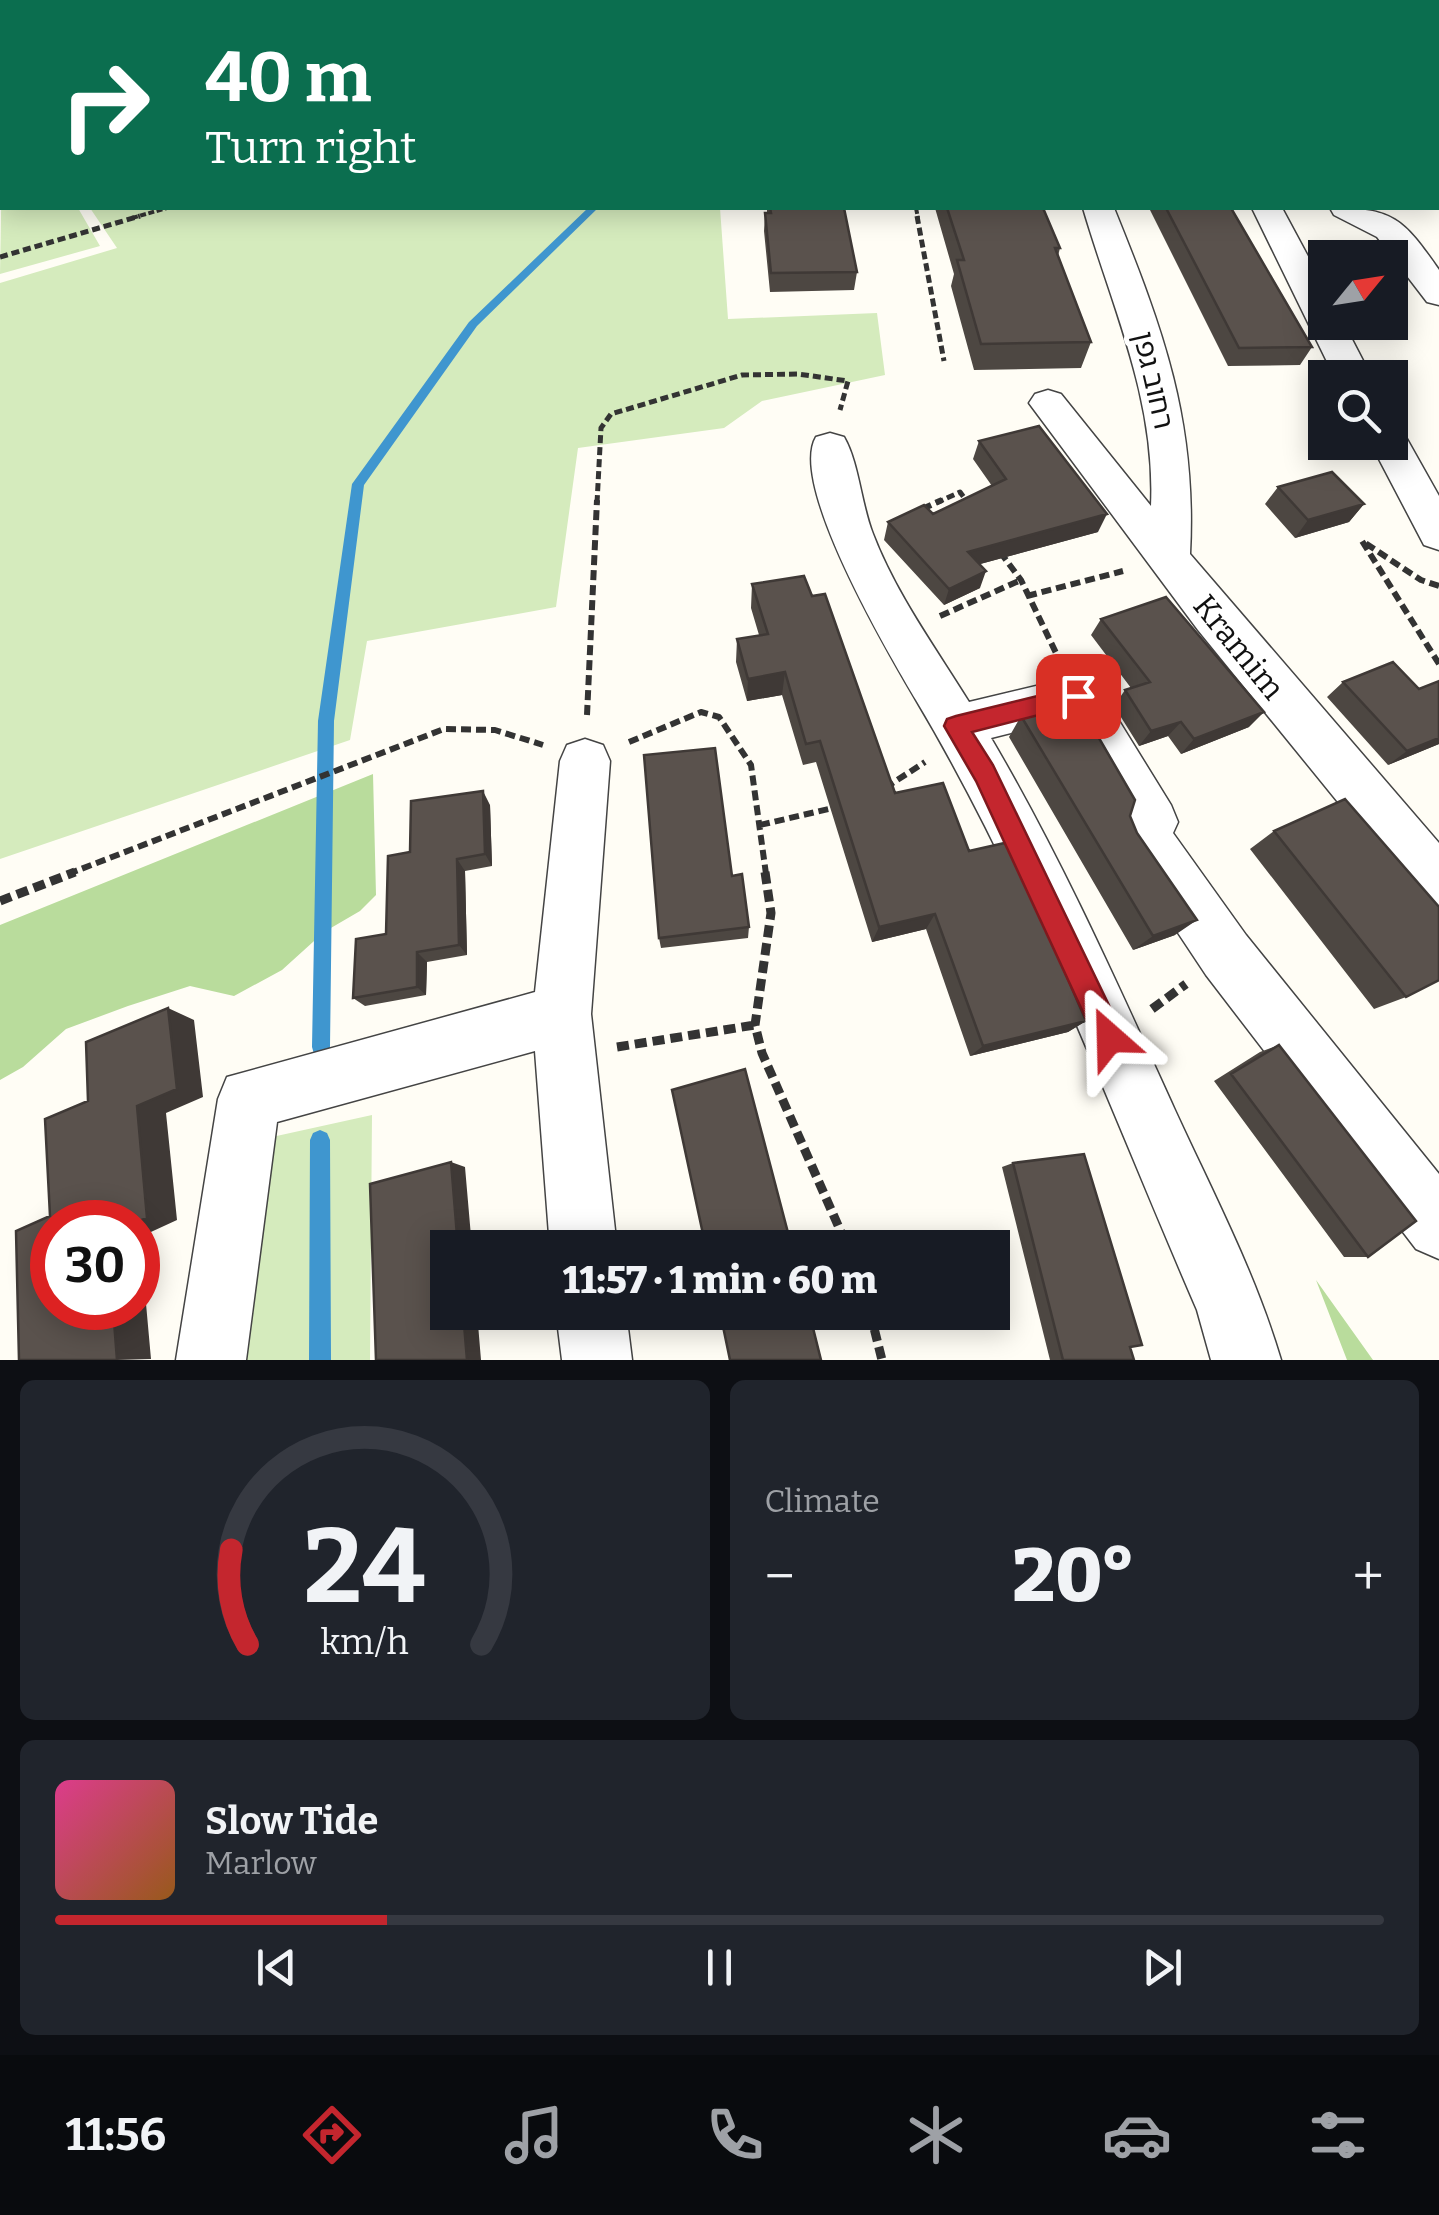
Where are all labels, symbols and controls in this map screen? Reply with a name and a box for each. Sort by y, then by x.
text: 40 m [205,36,371,120]
icon: right [40,40,170,170]
text: Turn right [205,121,417,175]
north arrow [1308,240,1408,340]
map controls [1308,240,1408,460]
street label: רחוב גפן [1126,328,1181,432]
button: search [1308,360,1408,460]
street label: Kramim [1185,587,1293,707]
pin [1036,654,1121,739]
icon: arrive [1051,669,1106,724]
position arrow [1058,986,1162,1090]
speed limit sign: 30 [30,1200,160,1330]
text: 11:57 · 1 min · 60 m [563,1257,877,1303]
text: Climate [765,1482,880,1520]
text: 24 [304,1505,426,1630]
text: 20° [1012,1531,1135,1621]
text: − [765,1544,795,1610]
text: + [1353,1544,1384,1610]
text: km/h [321,1621,409,1663]
text: Slow Tide [205,1798,378,1844]
text: Marlow [205,1844,317,1882]
icon: previous [249,1940,304,1995]
icon: pause [692,1940,747,1995]
icon: next [1135,1940,1190,1995]
icon: directions [297,2100,367,2170]
icon: music [499,2100,569,2170]
icon: phone [700,2100,770,2170]
icon: climate [901,2100,971,2170]
icon: car [1102,2100,1172,2170]
icon: filters [1303,2100,1373,2170]
text: 11:56 [66,2108,166,2162]

